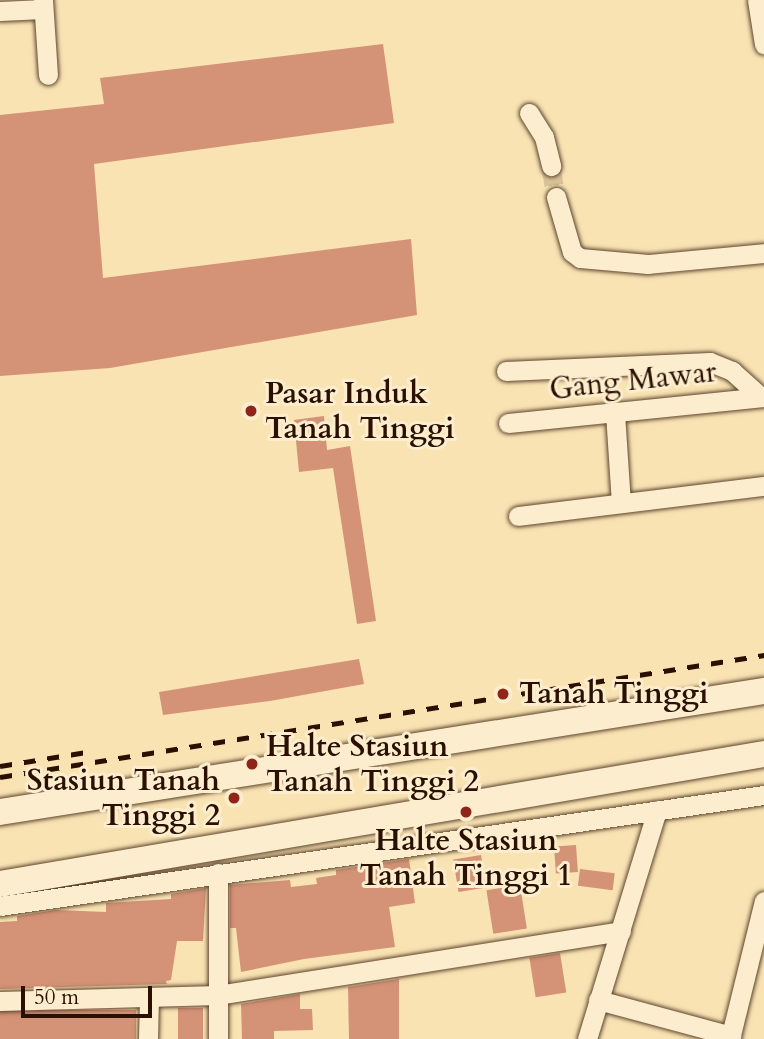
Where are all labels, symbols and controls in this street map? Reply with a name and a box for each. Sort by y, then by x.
street label: Gang Mawar [548,354,718,408]
place label: Pasar Induk Tanah Tinggi [265,376,454,446]
marker: Pasar Induk Tanah Tinggi [243,403,259,419]
place label: Tanah Tinggi [519,676,708,712]
marker: Tanah Tinggi [493,684,513,704]
place label: Halte Stasiun Tanah Tinggi 2 [266,729,479,800]
marker: Halte Stasiun Tanah Tinggi 2 [244,756,260,772]
place label: Stasiun Tanah Tinggi 2 [27,763,220,834]
marker: Stasiun Tanah Tinggi 2 [226,790,242,806]
marker: Halte Stasiun Tanah Tinggi 1 [458,804,474,820]
place label: Halte Stasiun Tanah Tinggi 1 [360,823,572,894]
scale bar [24,972,156,1016]
text: 50 m [34,983,79,1012]

